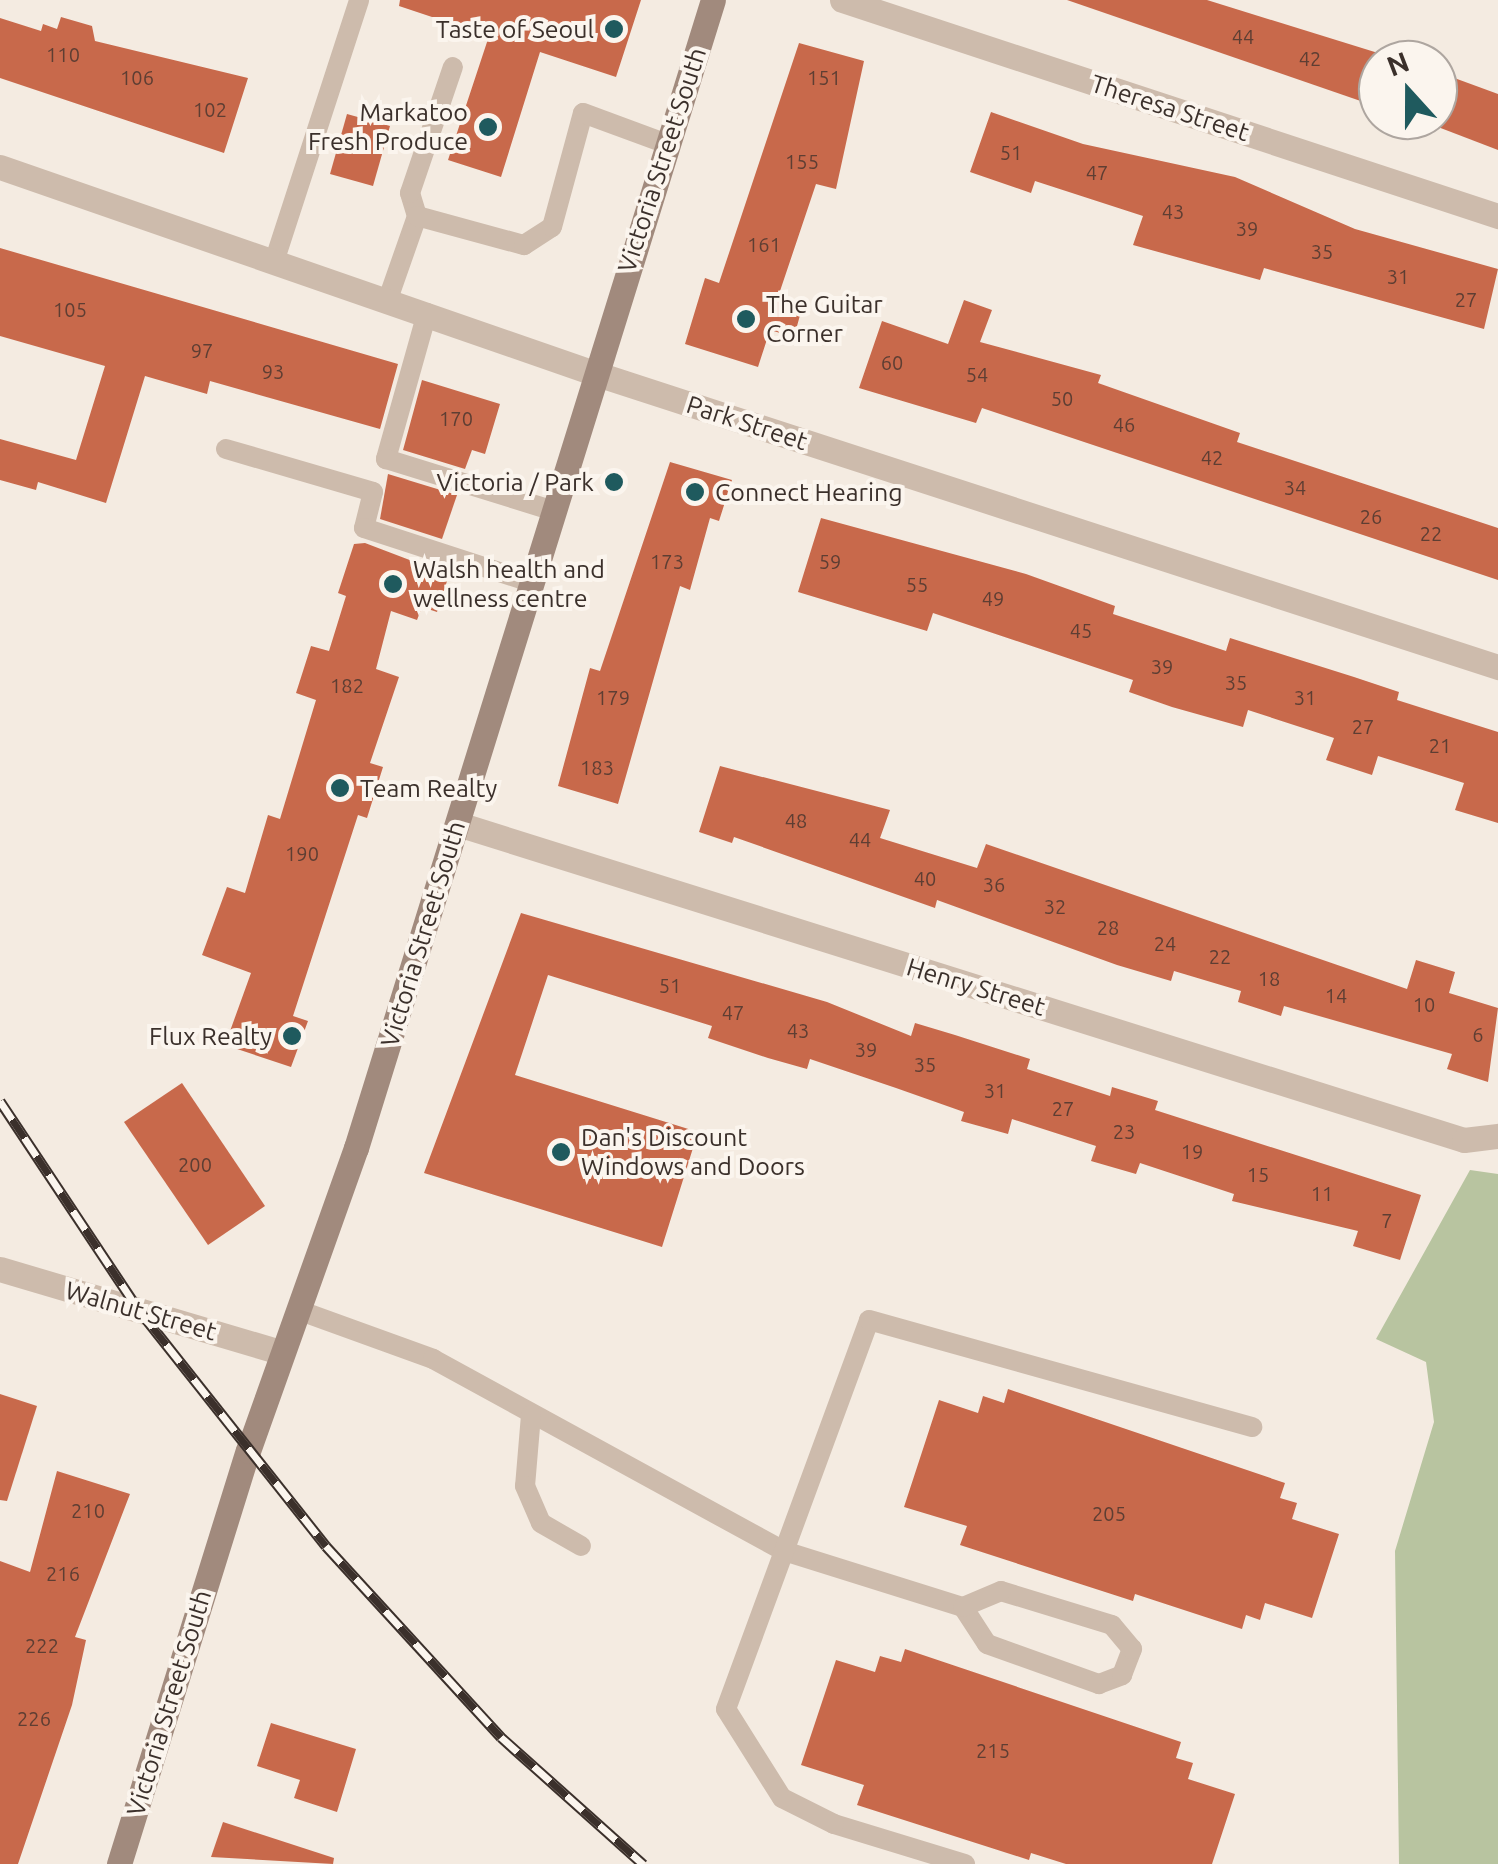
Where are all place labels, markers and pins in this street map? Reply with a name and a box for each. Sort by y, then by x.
place label: Taste of Seoul [436,14,594,44]
marker: Taste of Seoul [603,18,625,40]
place label: Markatoo Fresh Produce [308,98,468,157]
marker: Markatoo Fresh Produce [477,116,499,138]
place label: The Guitar Corner [766,290,883,349]
marker: The Guitar Corner [735,308,757,330]
place label: Victoria / Park [437,467,594,497]
marker: Victoria / Park [603,471,625,493]
place label: Connect Hearing [715,477,903,507]
marker: Connect Hearing [684,481,706,503]
place label: Walsh health and wellness centre [413,555,605,614]
marker: Walsh health and wellness centre [382,573,404,595]
place label: Team Realty [360,773,497,803]
marker: Team Realty [329,777,351,799]
place label: Flux Realty [149,1021,272,1051]
marker: Flux Realty [281,1025,303,1047]
place label: Dan's Discount Windows and Doors [581,1123,805,1182]
marker: Dan's Discount Windows and Doors [550,1141,572,1163]

